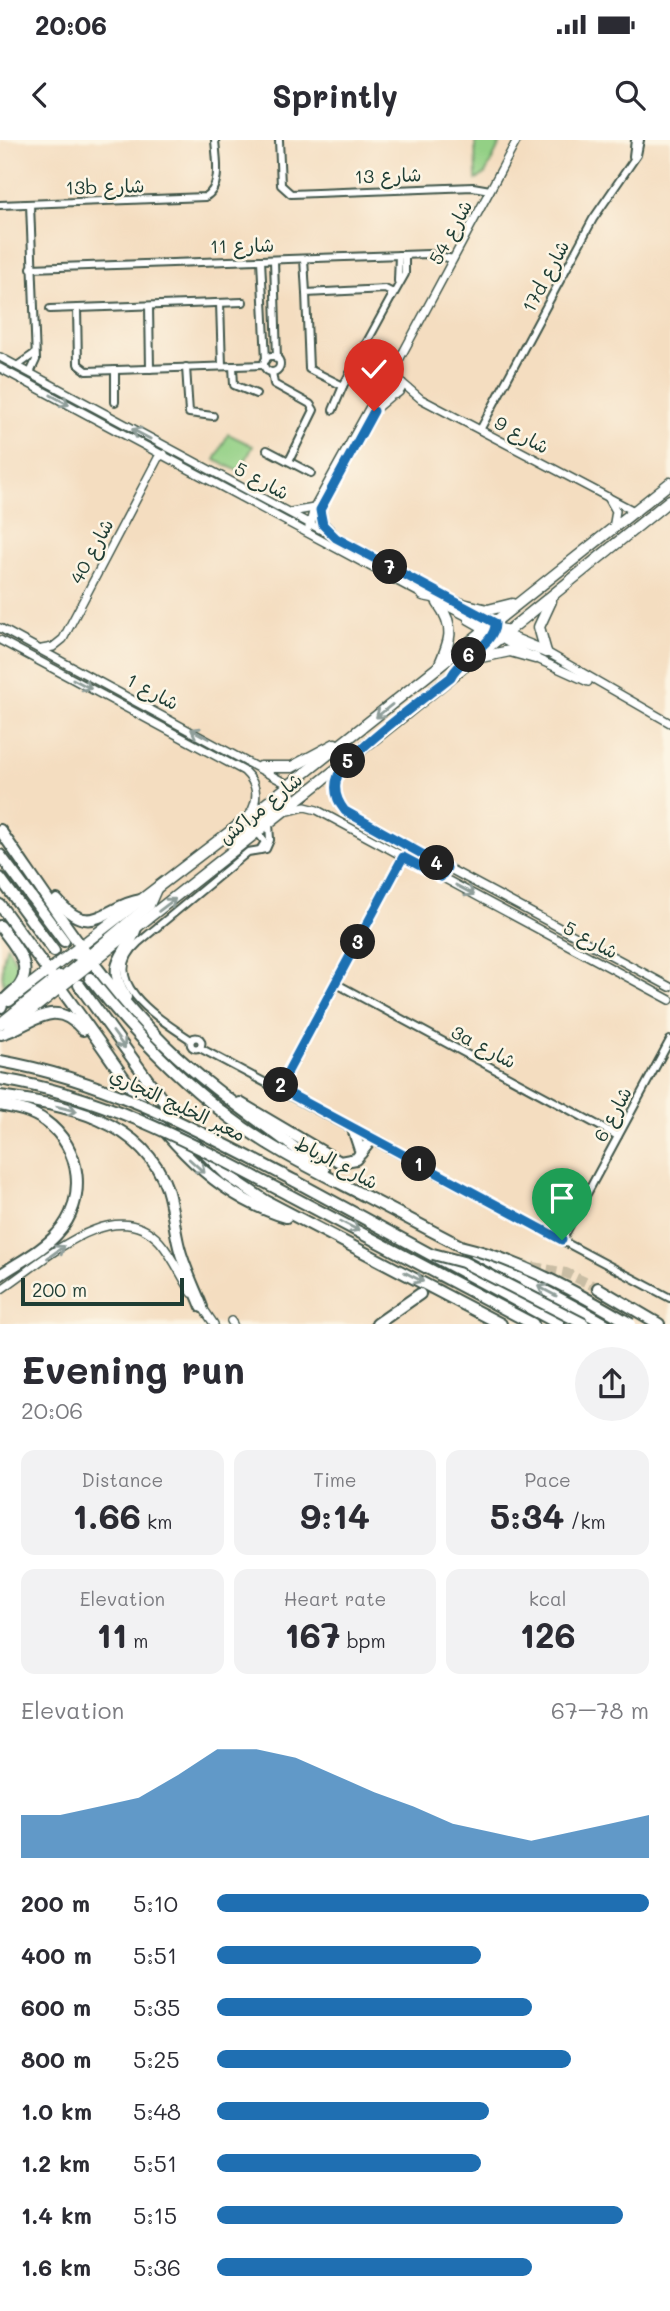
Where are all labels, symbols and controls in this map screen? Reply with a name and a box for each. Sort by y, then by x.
text: 20:06 [35,8,107,42]
text: Sprintly [272,74,398,116]
icon: back [21,76,59,114]
icon: search [611,76,649,114]
street label: شارع 13 [354,161,422,191]
street label: 13b شارع [65,172,145,202]
street label: شارع 54 [423,195,479,269]
street label: شارع 11 [209,231,275,261]
street label: 17d شارع [516,236,576,317]
pin [344,339,404,411]
icon: check [355,350,393,388]
one-way arrow [50,393,70,407]
street label: شارع 9 [489,409,554,461]
one-way arrow [132,426,152,440]
street label: شارع 5 [229,455,294,506]
street label: شارع 40 [64,514,120,589]
pin: 7 [372,550,408,584]
text: 7 [384,554,395,579]
pin: 6 [452,638,486,672]
text: 6 [463,642,474,667]
street label: شارع 1 [122,667,183,717]
one-way arrow [71,678,92,691]
one-way arrow [376,703,394,718]
one-way arrow [190,727,210,741]
pin: 5 [330,744,366,778]
text: 5 [342,748,353,773]
street label: شارع مراكش [213,767,308,851]
pin: 4 [420,846,454,880]
text: 4 [430,850,443,875]
one-way arrow [454,883,475,897]
one-way arrow [157,897,175,912]
street label: شارع 5 [558,914,623,965]
pin: 3 [340,924,376,960]
text: 3 [352,929,363,954]
street label: 3a شارع [446,1018,521,1075]
one-way arrow [112,1030,126,1049]
street label: معبر الخليج التجاري [105,1062,250,1149]
pin: 2 [264,1068,298,1102]
text: 2 [275,1072,286,1097]
street label: شارع 6 [587,1082,639,1147]
one-way arrow [55,1103,78,1116]
street label: شارع الرباط [290,1130,383,1196]
pin: 1 [402,1146,436,1182]
text: 1 [414,1151,423,1176]
one-way arrow [188,1158,206,1174]
pin [532,1168,592,1240]
icon: arrive [543,1179,581,1217]
one-way arrow [339,1220,360,1234]
one-way arrow [46,1245,66,1259]
one-way arrow [403,1271,424,1285]
scale bar [21,1275,184,1307]
text: 200 m [32,1277,87,1302]
one-way arrow [537,1284,557,1298]
text: Evening run [21,1344,245,1394]
button: share [575,1347,649,1421]
text: 20:06 [21,1395,83,1425]
text: Distance [81,1467,163,1492]
text: Time [313,1467,357,1492]
text: Pace [524,1467,571,1492]
text: 1.66 [72,1492,141,1538]
text: 9:14 [300,1492,370,1538]
text: 5:34 [490,1492,564,1538]
text: km [141,1509,172,1534]
text: /km [564,1509,606,1534]
text: Elevation [80,1586,165,1611]
text: Heart rate [284,1586,386,1611]
text: kcal [529,1586,567,1611]
text: 11 [96,1611,127,1657]
text: 167 [284,1611,341,1657]
text: 126 [520,1611,576,1657]
text: m [127,1628,148,1653]
text: bpm [341,1628,386,1653]
text: Elevation [21,1695,124,1725]
text: 67–78 m [551,1695,649,1725]
text: 200 m [21,1888,90,1918]
text: 5:10 [133,1888,178,1918]
text: 400 m [21,1940,92,1970]
text: 5:51 [133,1940,177,1970]
text: 600 m [21,1992,91,2022]
text: 5:35 [133,1992,180,2022]
text: 800 m [21,2044,91,2074]
text: 5:25 [133,2044,180,2074]
text: 1.0 km [21,2096,92,2126]
text: 5:48 [133,2096,181,2126]
text: 1.2 km [21,2148,90,2178]
text: 5:51 [133,2148,177,2178]
text: 1.4 km [21,2200,92,2230]
text: 5:15 [133,2200,177,2230]
text: 1.6 km [21,2252,91,2282]
text: 5:36 [133,2252,181,2282]

